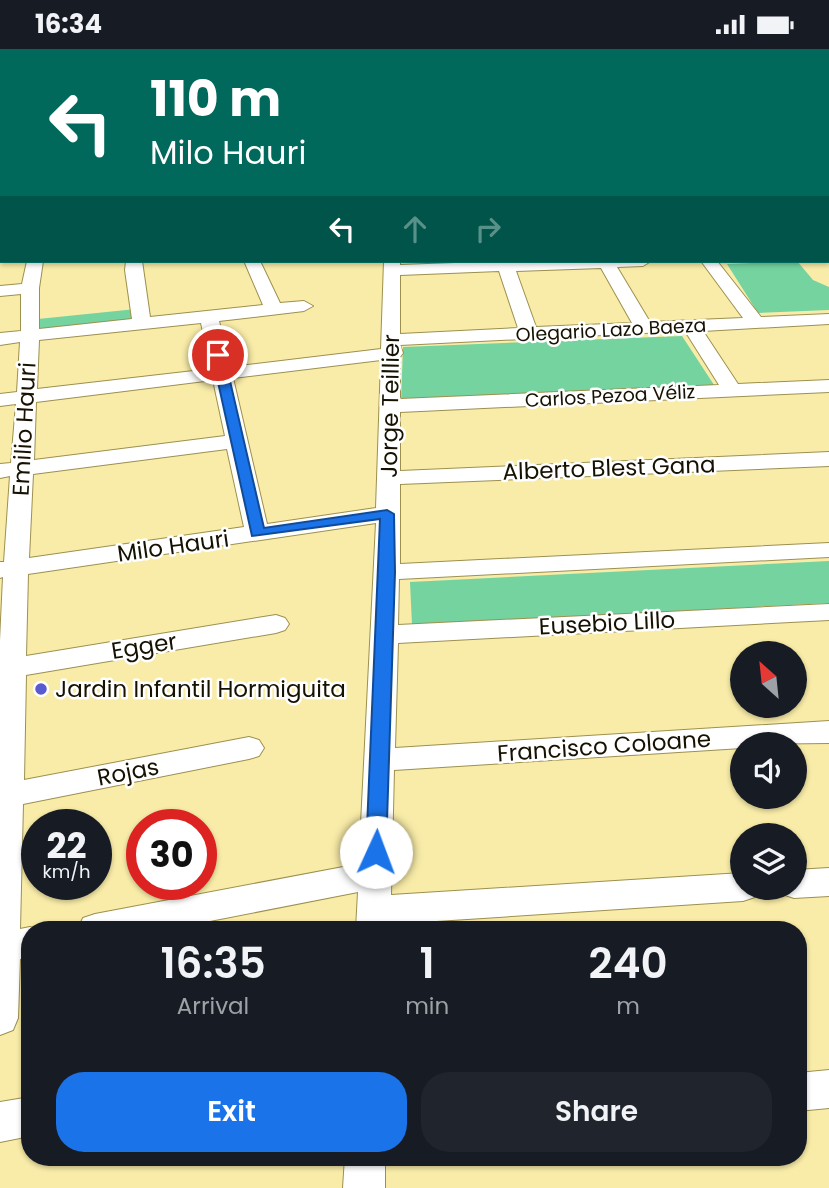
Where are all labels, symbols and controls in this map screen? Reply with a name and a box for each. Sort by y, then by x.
text: 16:34 [35,6,102,42]
text: 110 m [150,65,281,133]
icon: left [35,77,126,168]
text: Milo Hauri [150,130,306,175]
icon: left [323,210,361,248]
icon: ahead [396,210,434,248]
icon: right [469,210,507,248]
street label: Olegario Lazo Baeza [515,312,707,348]
pin [188,325,248,385]
street label: Jorge Teillier [373,334,407,478]
icon: arrive [199,336,237,374]
street label: Emilio Hauri [5,361,43,497]
street label: Carlos Pezoa Véliz [524,378,696,414]
street label: Alberto Blest Gana [502,448,716,488]
street label: Milo Hauri [115,522,231,570]
street label: Eusebio Lillo [538,603,676,643]
street label: Egger [109,625,179,667]
north arrow [730,641,807,717]
map controls [730,641,807,900]
place label: Jardin Infantil Hormiguita [55,673,346,705]
marker: Jardin Infantil Hormiguita [33,681,49,697]
street label: Francisco Coloane [496,723,712,769]
button: sound [730,732,807,809]
street label: Rojas [95,750,161,794]
speed limit sign: 30 [126,809,217,900]
position arrow [339,815,413,889]
text: 22 [47,821,86,870]
button: layers [730,823,807,900]
text: km/h [43,859,90,884]
text: 16:35 [160,934,266,993]
text: 1 [420,934,435,993]
text: 240 [589,934,668,993]
text: Arrival [177,990,249,1022]
text: min [405,990,449,1022]
text: m [616,990,640,1022]
button: Exit [56,1072,407,1152]
button: Share [421,1072,772,1152]

